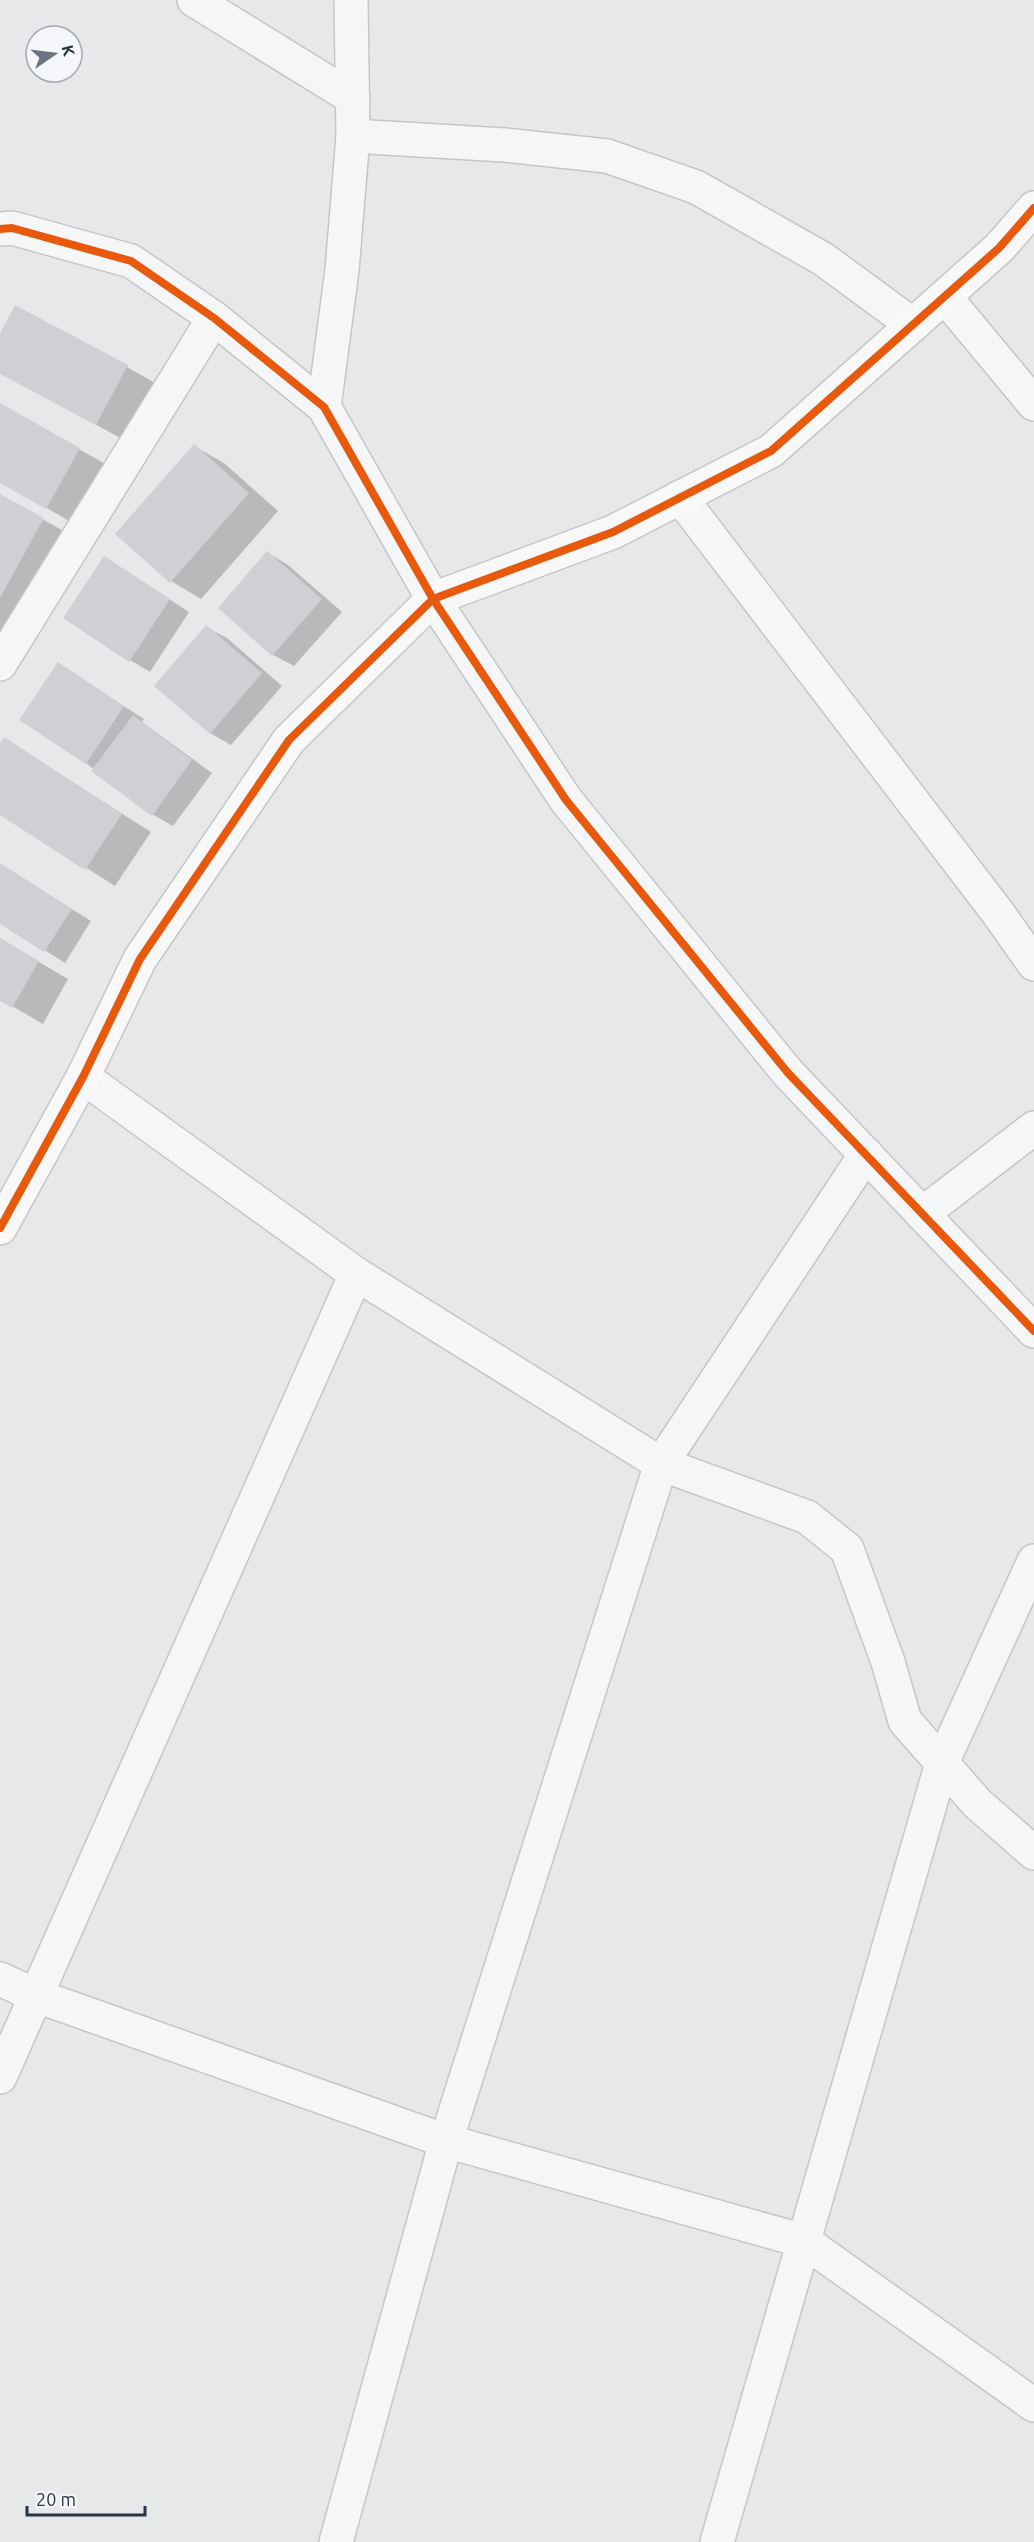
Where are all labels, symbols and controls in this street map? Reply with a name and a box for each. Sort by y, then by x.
north arrow [24,24,84,84]
text: K [59,43,79,58]
scale bar [27,2479,146,2517]
text: 20 m [36,2489,76,2509]

